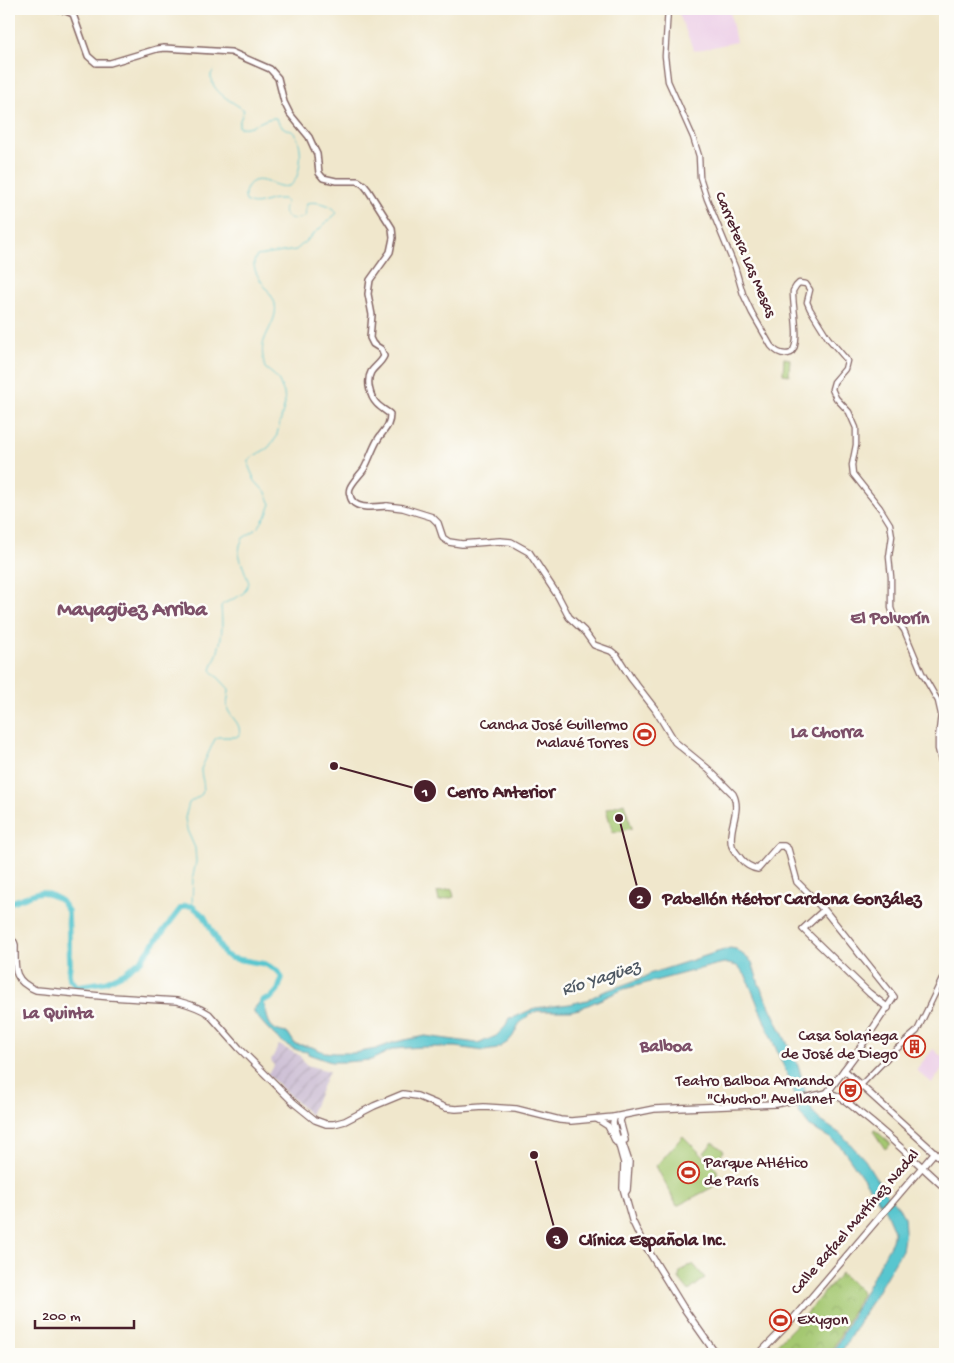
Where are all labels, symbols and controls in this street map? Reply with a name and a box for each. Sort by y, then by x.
street label: Carretera Las Mesas [709,189,779,322]
district label: Mayagüez Arriba [57,599,208,624]
district label: El Polvorín [851,609,930,630]
place label: Cancha José Guillermo Malavé Torres [480,717,629,754]
sports icon: Cancha José Guillermo Malavé Torres [632,723,656,747]
district label: La Chorra [791,723,864,744]
callout: Cerro Anterior [413,775,565,808]
text: Cerro Anterior [446,783,557,804]
text: 1 [421,784,428,802]
callout: Pabellón Héctor Cardona González [627,881,931,914]
text: Pabellón Héctor Cardona González [662,890,923,911]
text: 2 [636,891,644,909]
water label: Río Yagüez [559,956,644,1002]
district label: La Quinta [22,1004,95,1025]
place label: Casa Solariega de José de Diego [781,1028,899,1065]
building icon: Casa Solariega de José de Diego [902,1034,926,1058]
district label: Balboa [639,1037,693,1058]
place label: Teatro Balboa Armando "Chucho" Avellanet [675,1073,835,1110]
theatre icon: Teatro Balboa Armando "Chucho" Avellanet [838,1079,862,1103]
street label: Calle Rafael Martínez Nadal [788,1146,924,1300]
place label: Parque Atlético de París [703,1155,808,1192]
sports icon: Parque Atlético de París [676,1161,700,1185]
callout: Clínica Española Inc. [544,1222,737,1255]
text: Clínica Española Inc. [578,1231,727,1252]
text: 3 [552,1232,561,1250]
scale bar [35,1298,134,1330]
text: 200 m [42,1308,81,1326]
sports icon: Exygon [769,1309,793,1333]
place label: Exygon [797,1312,849,1331]

